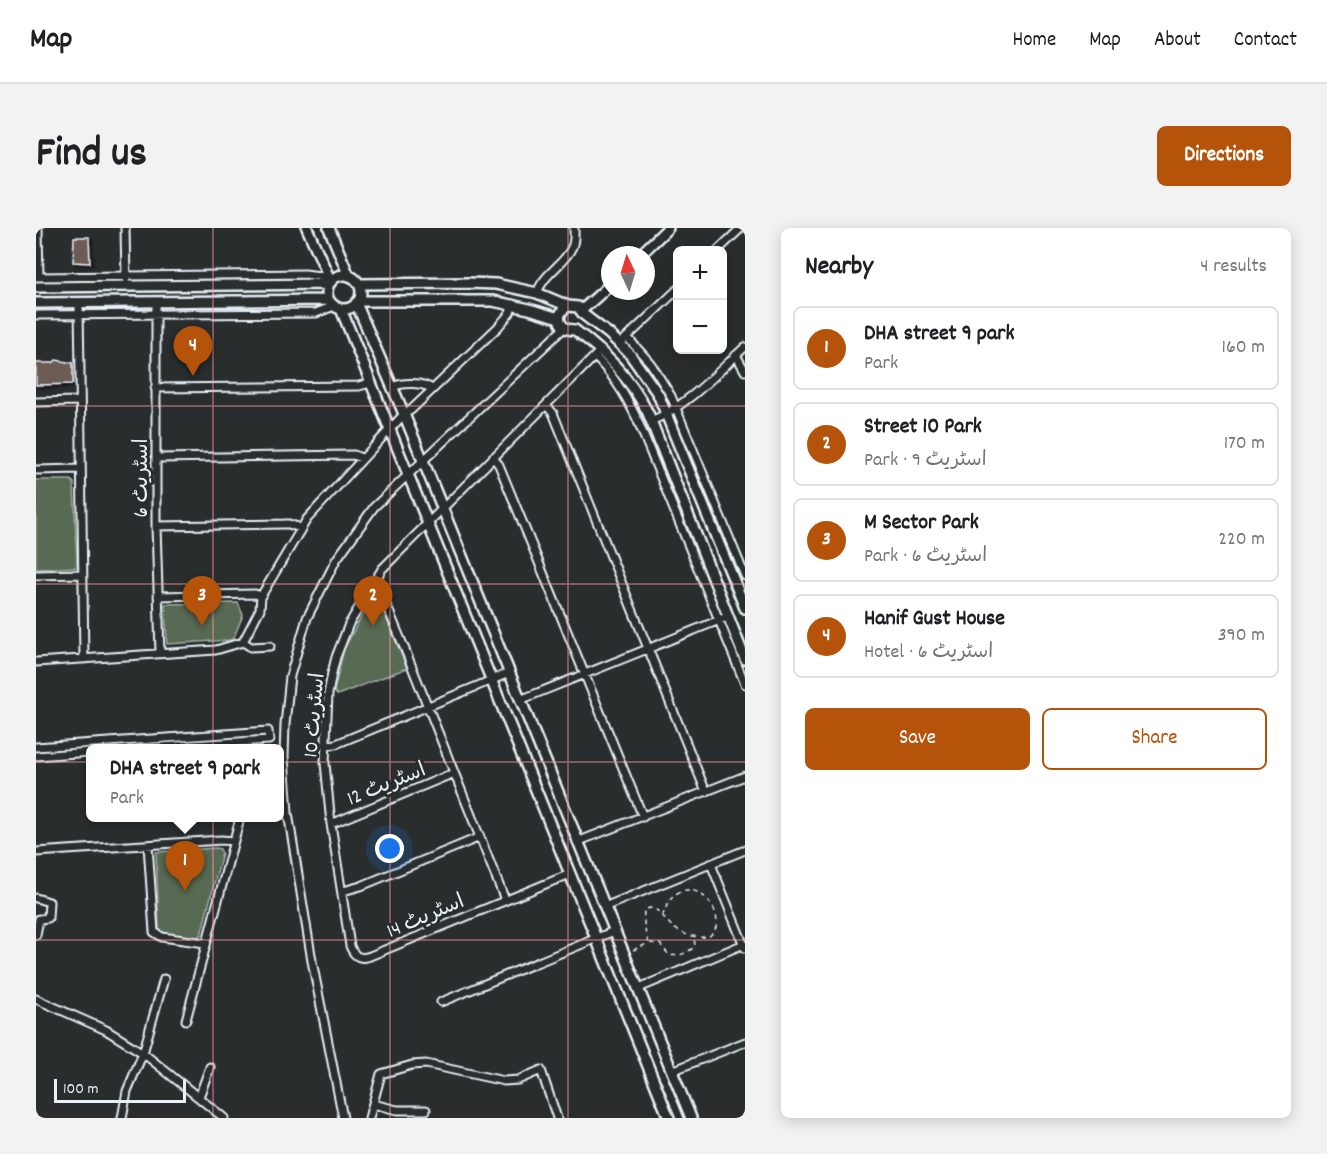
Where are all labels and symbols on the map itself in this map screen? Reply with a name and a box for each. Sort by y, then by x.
north arrow [601,246,655,300]
pin: 4 [174,326,212,376]
street label: اسٹریٹ 6 [128,438,158,518]
pin: 3 [182,576,222,626]
pin: 2 [354,576,392,626]
street label: اسٹریٹ 10 [297,672,335,759]
street label: اسٹریٹ 12 [343,756,431,815]
your location [375,834,404,863]
pin: 1 [166,842,204,891]
street label: اسٹریٹ 14 [382,888,470,948]
scale bar [54,1076,186,1104]

